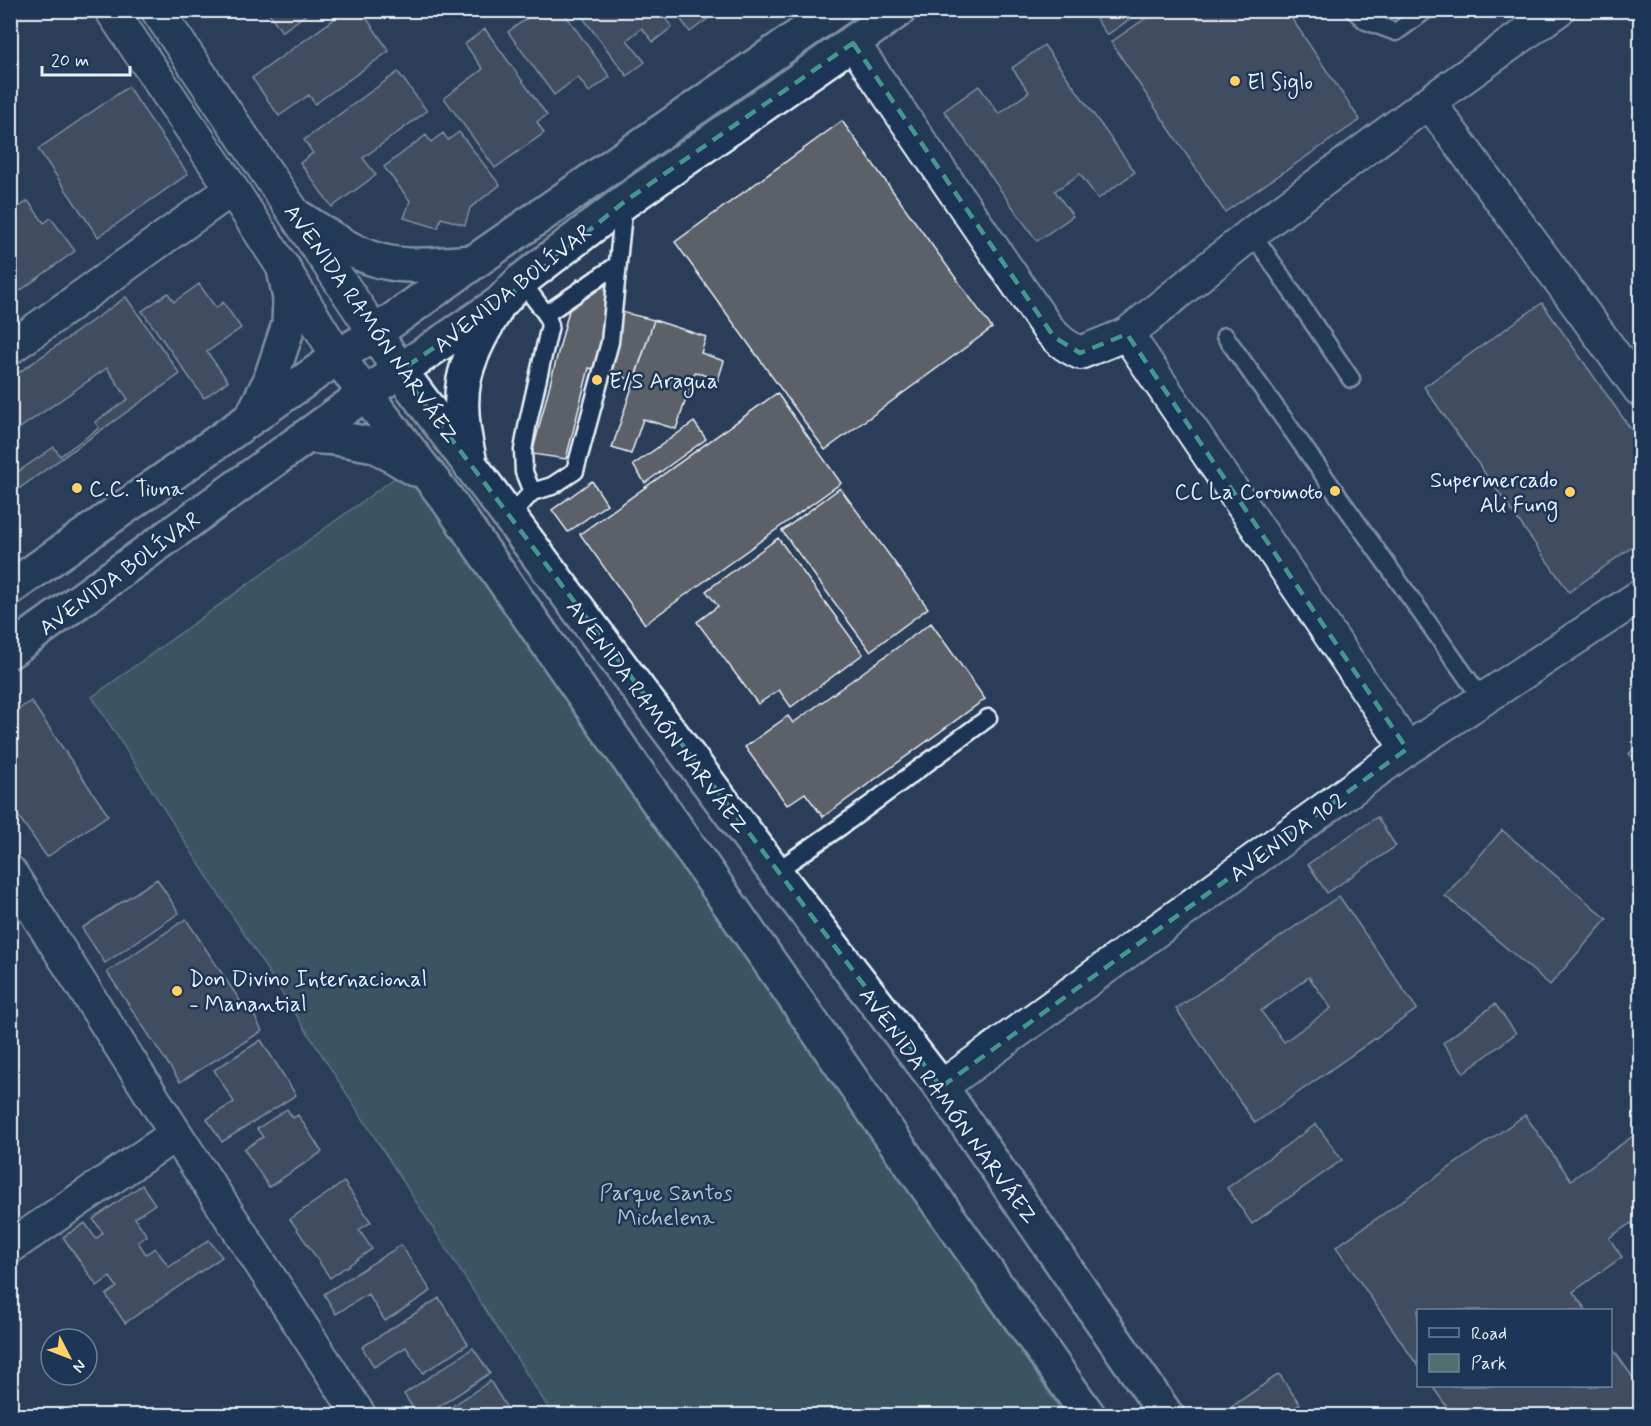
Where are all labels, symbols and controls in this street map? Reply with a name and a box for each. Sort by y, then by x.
scale bar [42,39,130,77]
text: 20 m [51,49,89,73]
place label: El Siglo [1247,69,1313,100]
marker: El Siglo [1228,74,1242,88]
street label: AVENIDA RAMÓN NARVÁEZ [277,199,465,449]
street label: AVENIDA BOLÍVAR [428,218,598,360]
place label: E/S Aragua [609,368,718,399]
marker: E/S Aragua [590,373,604,387]
place label: Supermercado Ali Fung [1430,467,1558,523]
place label: C.C. Tiuna [89,476,184,504]
place label: CC La Coromoto [1175,479,1323,507]
marker: C.C. Tiuna [70,481,84,495]
marker: CC La Coromoto [1328,484,1342,498]
marker: Supermercado Ali Fung [1563,485,1577,499]
street label: AVENIDA BOLÍVAR [33,506,206,643]
street label: AVENIDA RAMÓN NARVÁEZ [559,594,755,840]
street label: AVENIDA 102 [1224,786,1352,889]
place label: Don Divino Internacional - Manantial [189,966,427,1019]
street label: AVENIDA RAMÓN NARVÁEZ [852,982,1044,1230]
marker: Don Divino Internacional - Manantial [170,984,184,998]
park label: Parque Santos Michelena [600,1180,733,1233]
legend [1417,1309,1612,1387]
text: Road [1471,1322,1507,1346]
north arrow [39,1327,99,1387]
text: Park [1471,1352,1507,1376]
text: N [68,1355,90,1377]

